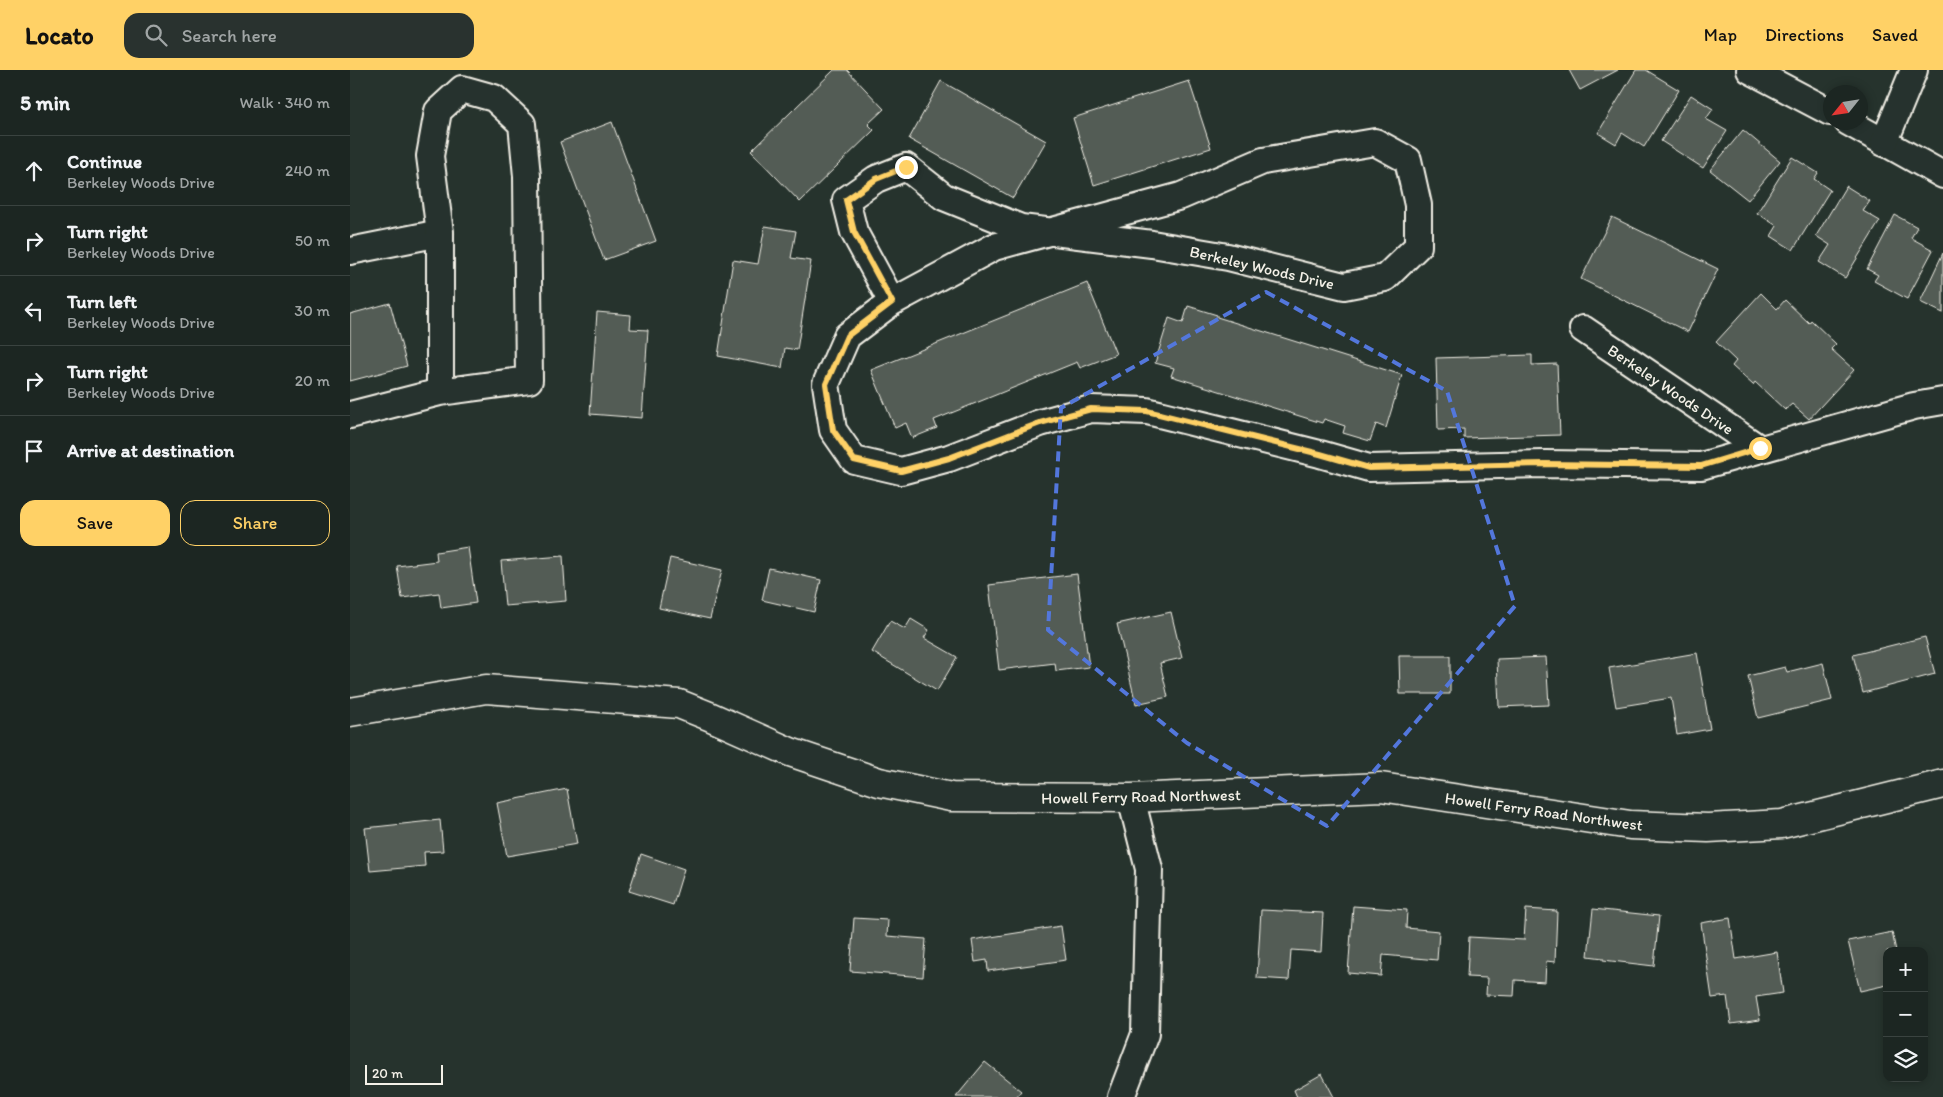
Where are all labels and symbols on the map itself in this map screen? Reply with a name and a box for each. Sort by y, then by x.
north arrow [1823,85,1868,130]
route end [895,156,918,179]
street label: Berkeley Woods Drive [1188,242,1336,293]
street label: Berkeley Woods Drive [1604,340,1737,439]
route start [1749,437,1772,460]
street label: Howell Ferry Road Northwest [1041,785,1241,808]
street label: Howell Ferry Road Northwest [1444,788,1644,835]
scale bar [365,1062,442,1085]

